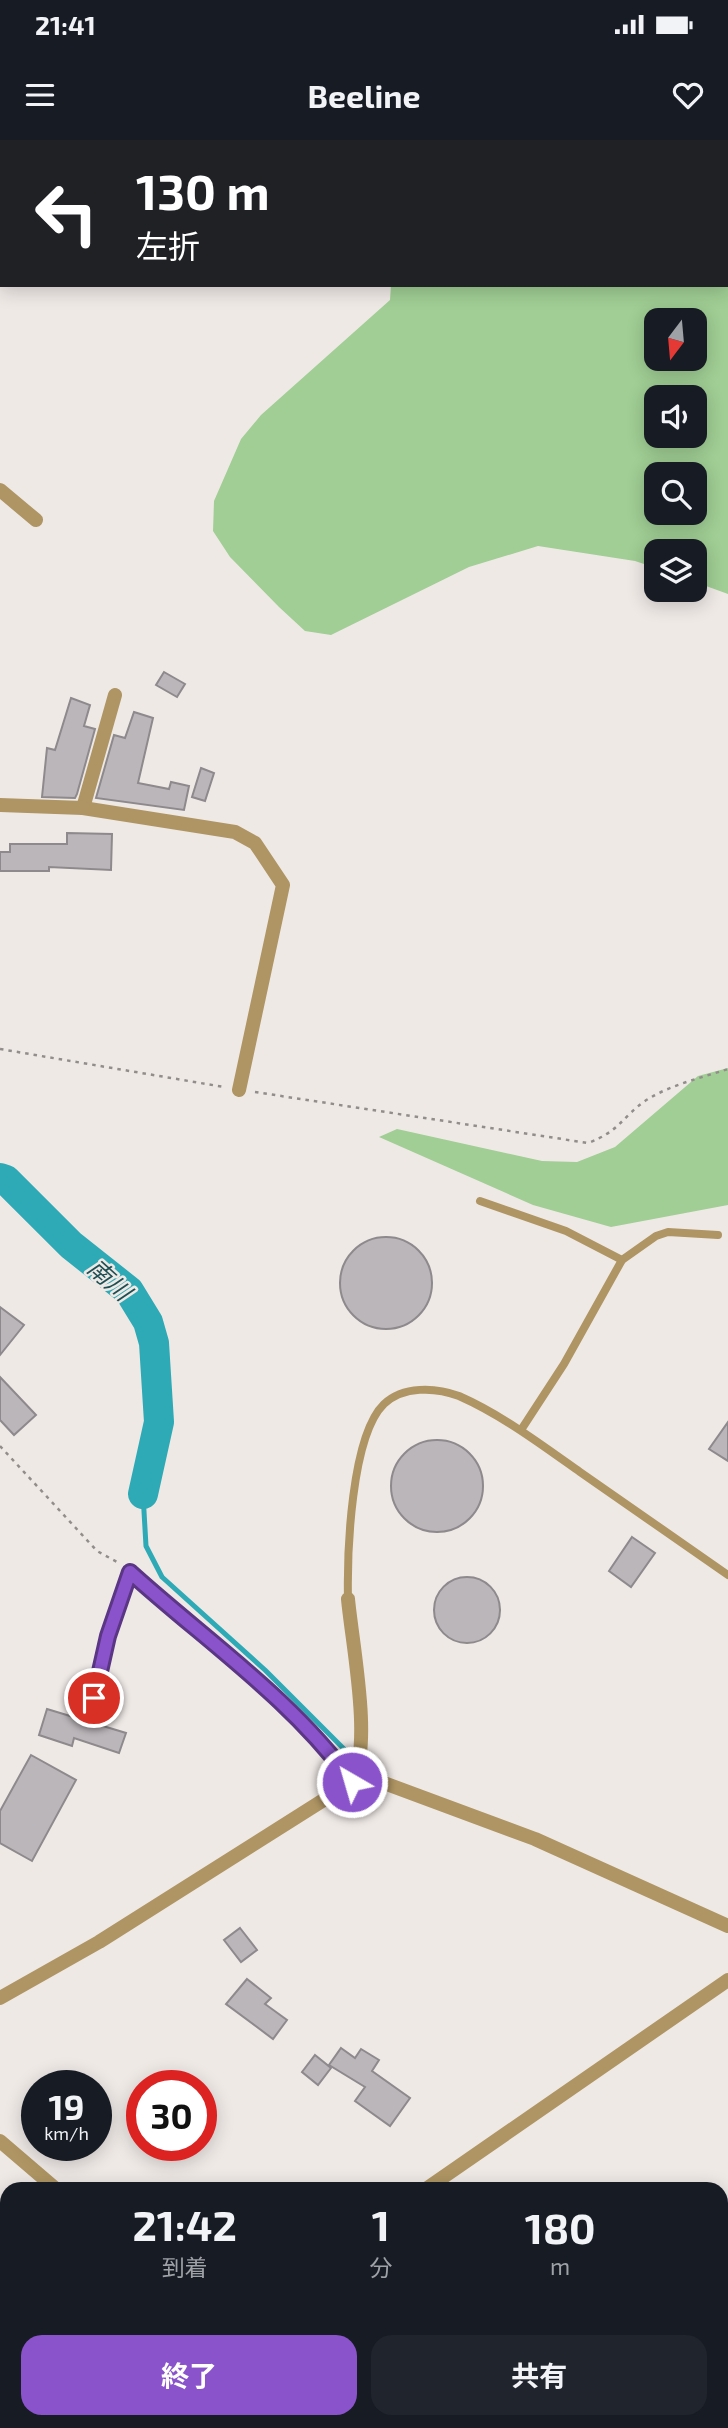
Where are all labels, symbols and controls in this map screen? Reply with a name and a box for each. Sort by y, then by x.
text: 21:41 [35,9,96,40]
icon: menu [21,76,59,114]
text: Beeline [307,76,421,114]
icon: heart [669,76,707,114]
text: 130 m [136,161,270,220]
icon: left [21,168,112,259]
text: 左折 [136,226,200,264]
north arrow [644,308,707,371]
map controls [644,308,707,602]
button: sound [644,385,707,448]
button: search [644,462,707,525]
button: layers [644,539,707,602]
water label: 南川 [82,1252,140,1308]
pin [64,1668,124,1728]
icon: arrive [75,1679,113,1717]
position arrow [315,1745,389,1819]
speed limit sign: 30 [126,2070,217,2161]
text: 19 [49,2085,84,2127]
text: km/h [44,2122,89,2144]
text: 21:42 [132,2199,237,2249]
text: 1 [372,2199,390,2249]
text: 180 [525,2202,596,2252]
text: m [550,2252,570,2280]
text: 到着 [162,2253,208,2281]
text: 分 [369,2253,392,2281]
button: 終了 [21,2335,357,2415]
button: 共有 [371,2335,707,2415]

